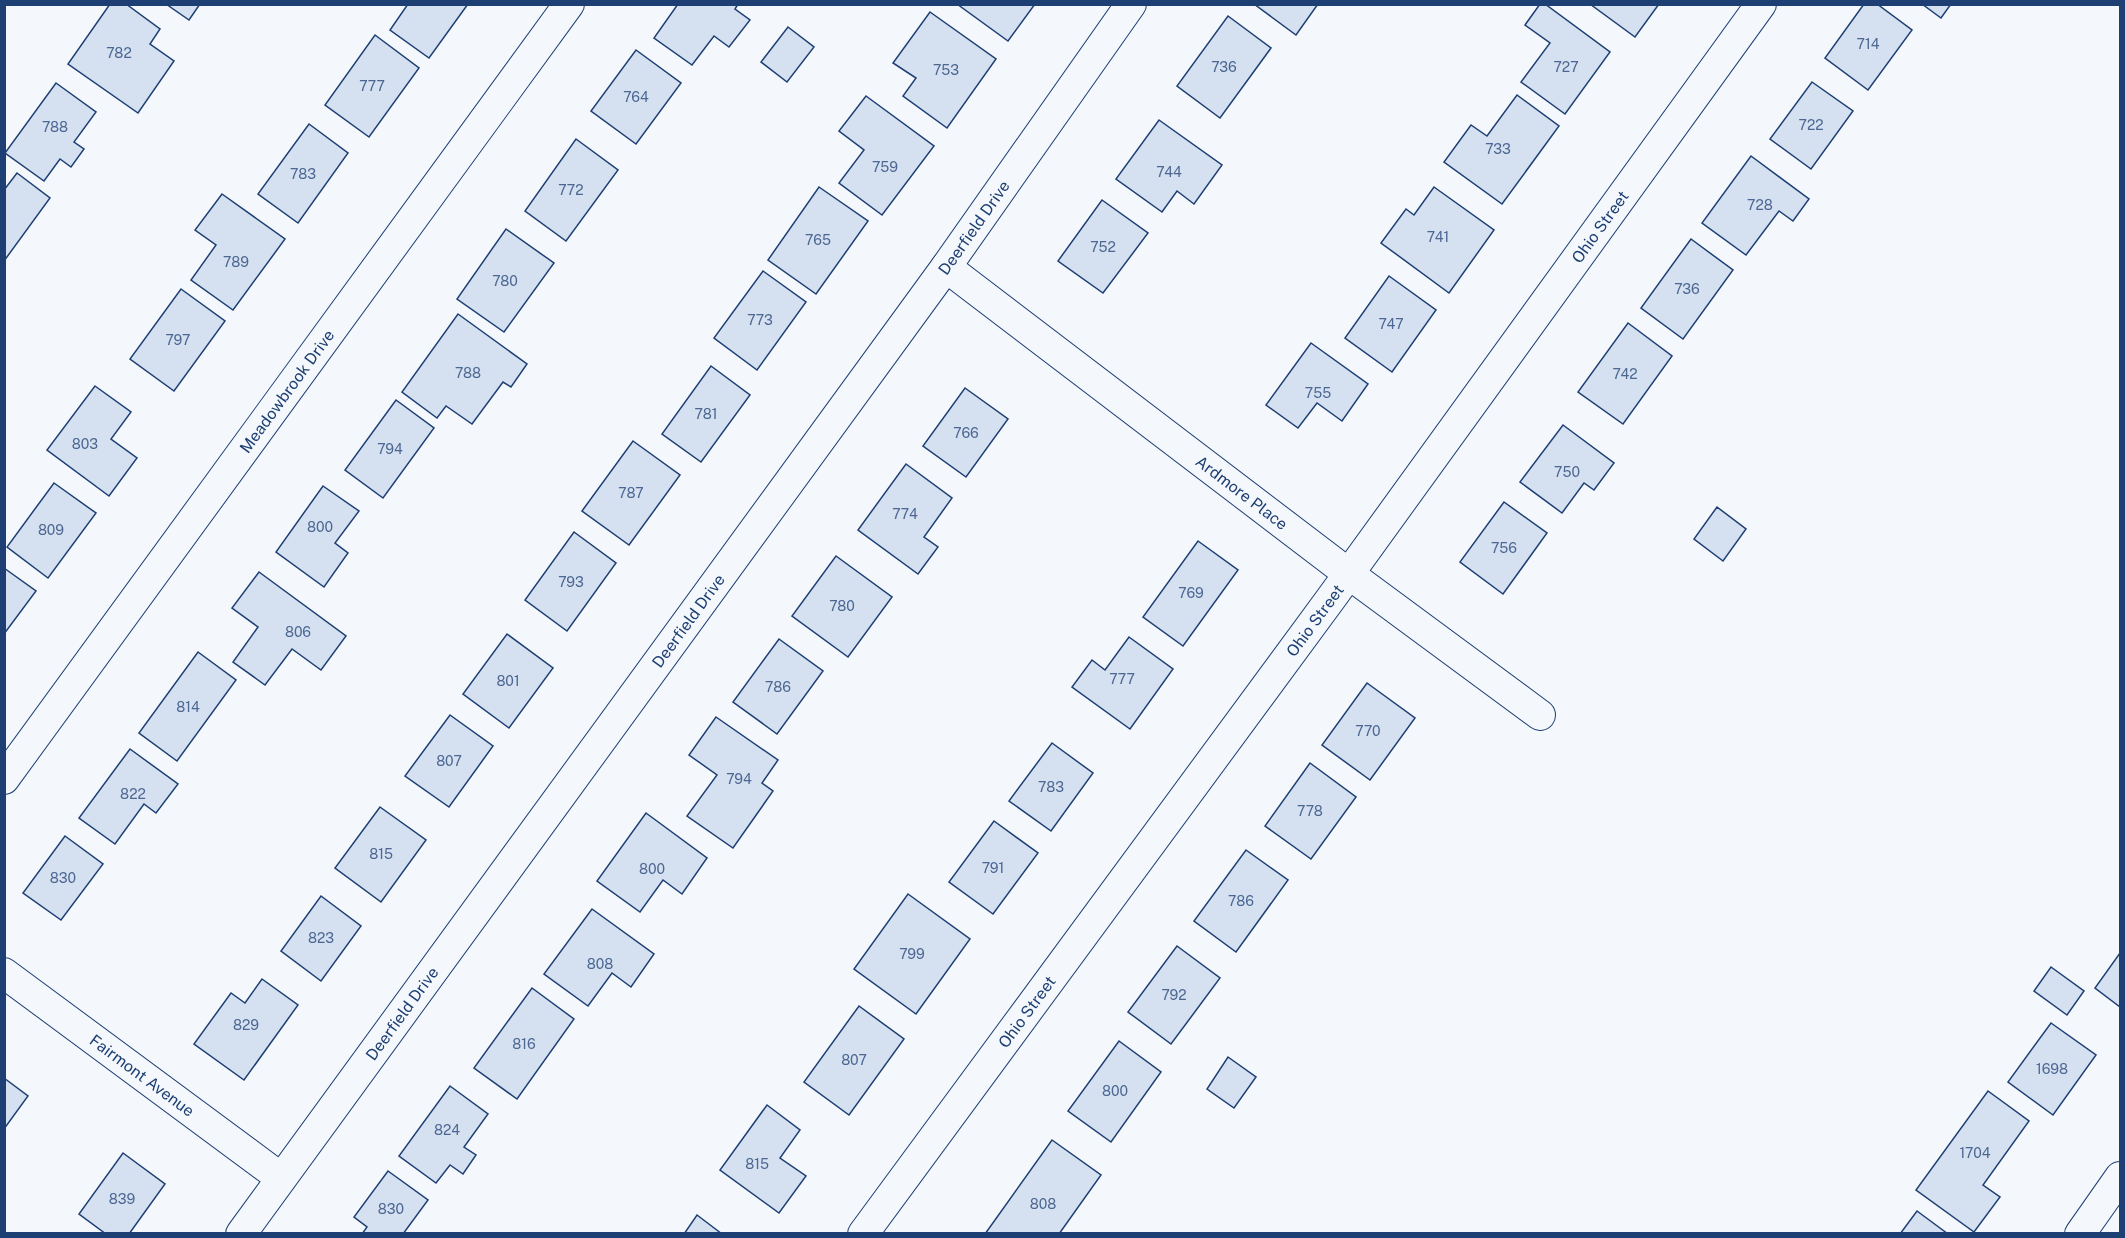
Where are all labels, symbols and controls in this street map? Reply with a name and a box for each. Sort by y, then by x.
house number: 714 [1856,36,1880,52]
house number: 782 [106,45,132,61]
house number: 736 [1211,59,1237,75]
house number: 727 [1553,59,1579,75]
house number: 753 [933,62,959,78]
house number: 777 [359,78,385,94]
house number: 764 [623,89,649,105]
house number: 722 [1798,117,1824,133]
house number: 788 [42,119,68,135]
house number: 733 [1485,141,1511,157]
house number: 759 [872,159,898,175]
house number: 744 [1156,164,1182,180]
house number: 783 [290,166,316,182]
street label: Deerfield Drive [935,177,1014,279]
house number: 772 [558,182,584,198]
street label: Ohio Street [1568,187,1633,267]
house number: 728 [1747,197,1773,213]
house number: 741 [1427,229,1449,245]
house number: 765 [805,232,831,248]
house number: 752 [1090,239,1116,255]
house number: 789 [223,254,249,270]
house number: 780 [492,273,518,289]
house number: 736 [1674,281,1700,297]
house number: 773 [747,312,773,328]
house number: 747 [1378,316,1404,332]
street label: Meadowbrook Drive [236,326,338,457]
house number: 797 [165,332,191,348]
house number: 788 [455,365,481,381]
house number: 742 [1612,366,1638,382]
house number: 755 [1305,385,1331,401]
house number: 781 [695,406,717,422]
house number: 766 [953,425,979,441]
house number: 803 [72,436,98,452]
house number: 794 [377,441,403,457]
street label: Ardmore Place [1192,452,1291,534]
house number: 750 [1554,464,1580,480]
house number: 787 [618,485,644,501]
house number: 774 [892,506,918,522]
house number: 800 [307,519,333,535]
house number: 809 [38,522,64,538]
house number: 756 [1491,540,1517,556]
street label: Deerfield Drive [648,571,729,671]
house number: 793 [558,574,584,590]
street label: Ohio Street [1282,581,1348,660]
house number: 769 [1178,585,1204,601]
house number: 780 [829,598,855,614]
house number: 806 [285,624,311,640]
house number: 777 [1109,671,1135,687]
house number: 801 [496,673,520,689]
house number: 786 [765,679,791,695]
house number: 814 [176,699,200,715]
house number: 770 [1355,723,1381,739]
house number: 807 [436,753,462,769]
house number: 794 [726,771,752,787]
house number: 783 [1038,779,1064,795]
house number: 822 [120,786,146,802]
house number: 778 [1297,803,1323,819]
house number: 815 [369,846,393,862]
house number: 791 [982,860,1004,876]
house number: 800 [639,861,665,877]
house number: 830 [50,870,76,886]
house number: 786 [1228,893,1254,909]
house number: 823 [308,930,334,946]
house number: 799 [899,946,925,962]
house number: 808 [587,956,613,972]
street label: Deerfield Drive [362,963,443,1064]
street label: Ohio Street [994,972,1060,1052]
house number: 792 [1161,987,1187,1003]
house number: 829 [233,1017,259,1033]
street label: Fairmont Avenue [86,1031,198,1121]
house number: 816 [512,1036,536,1052]
house number: 807 [841,1052,867,1068]
house number: 1698 [2036,1061,2068,1077]
house number: 800 [1102,1083,1128,1099]
house number: 824 [434,1122,460,1138]
house number: 1704 [1959,1145,1991,1161]
house number: 815 [745,1156,769,1172]
house number: 839 [109,1191,135,1207]
house number: 808 [1030,1196,1056,1212]
house number: 830 [378,1201,404,1217]

